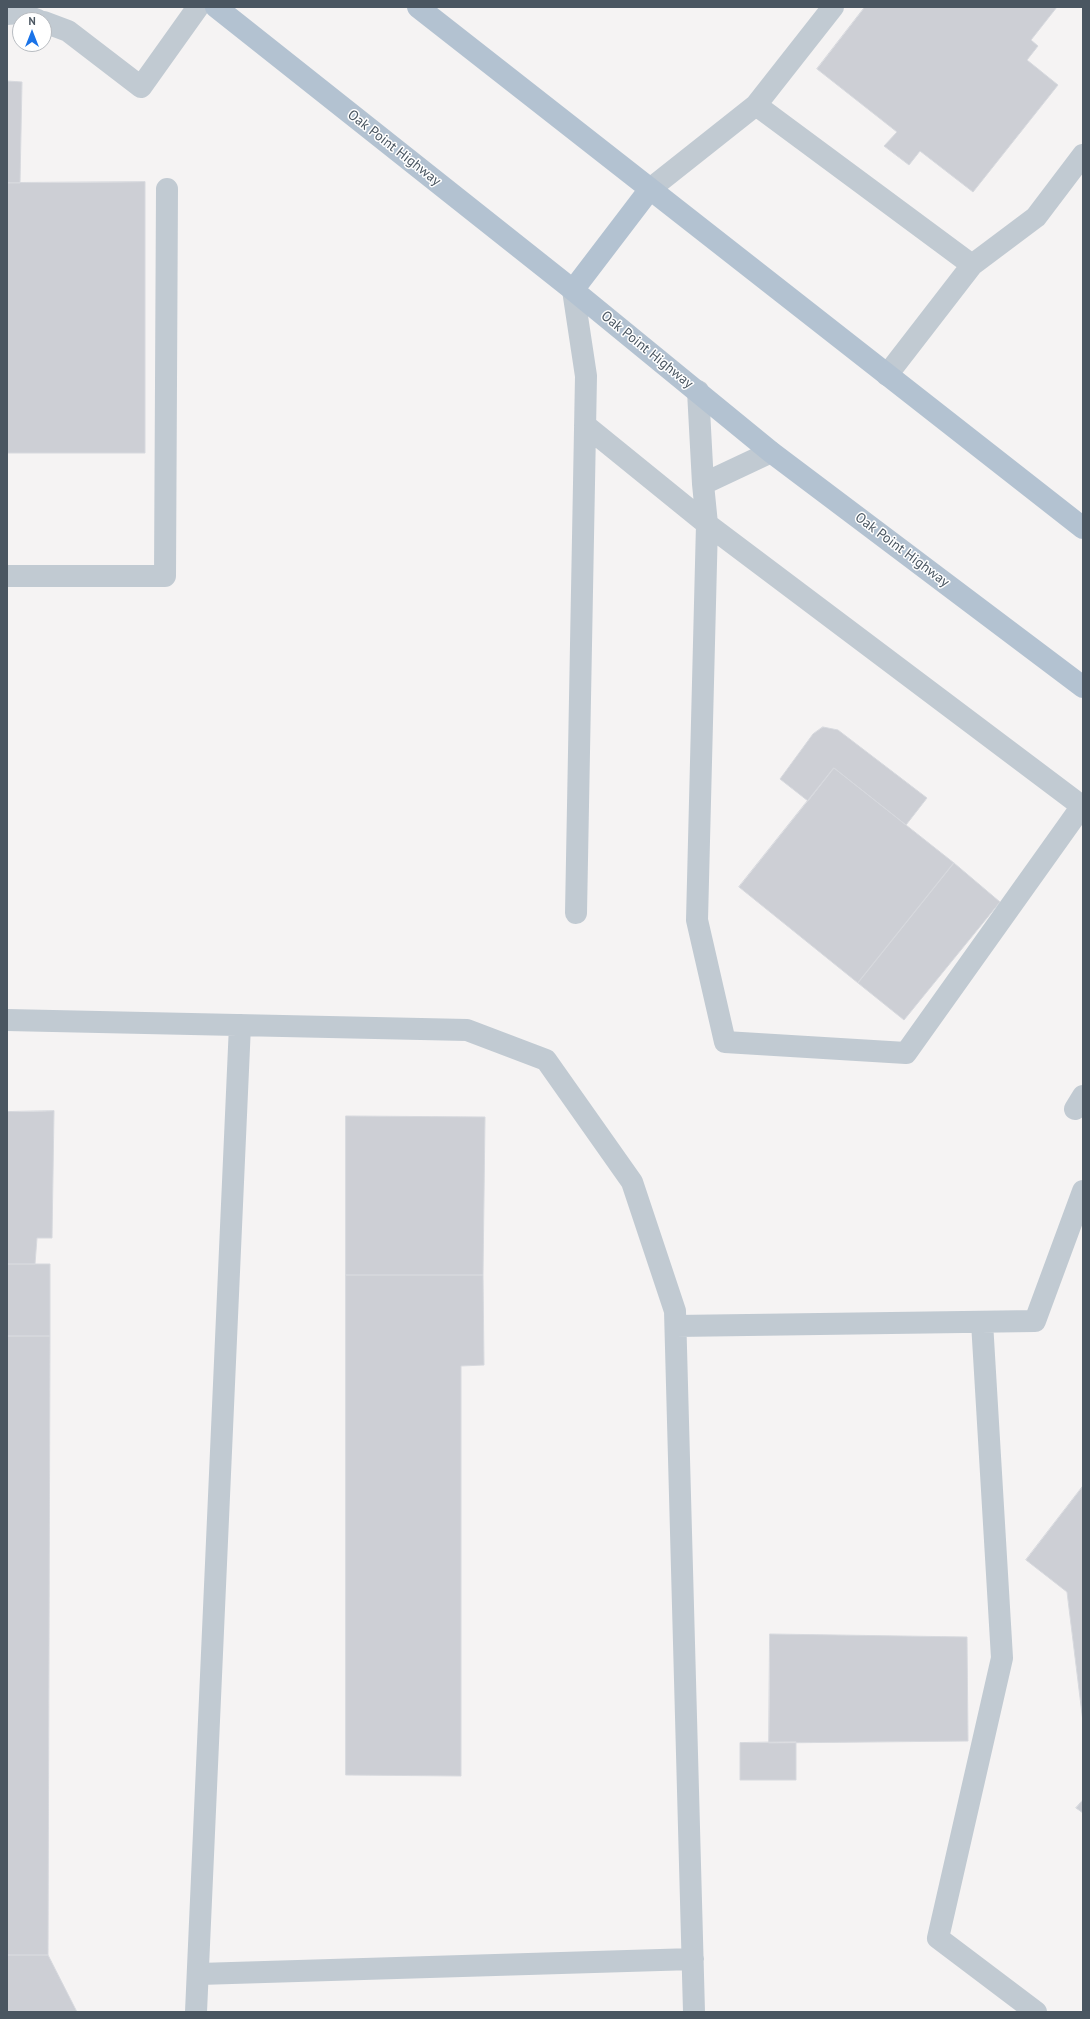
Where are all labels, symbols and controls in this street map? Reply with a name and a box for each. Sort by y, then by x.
north arrow [12,12,52,52]
text: N [28,14,36,28]
street label: Oak Point Highway [344,106,444,190]
street label: Oak Point Highway [598,308,696,392]
street label: Oak Point Highway [852,509,952,591]

